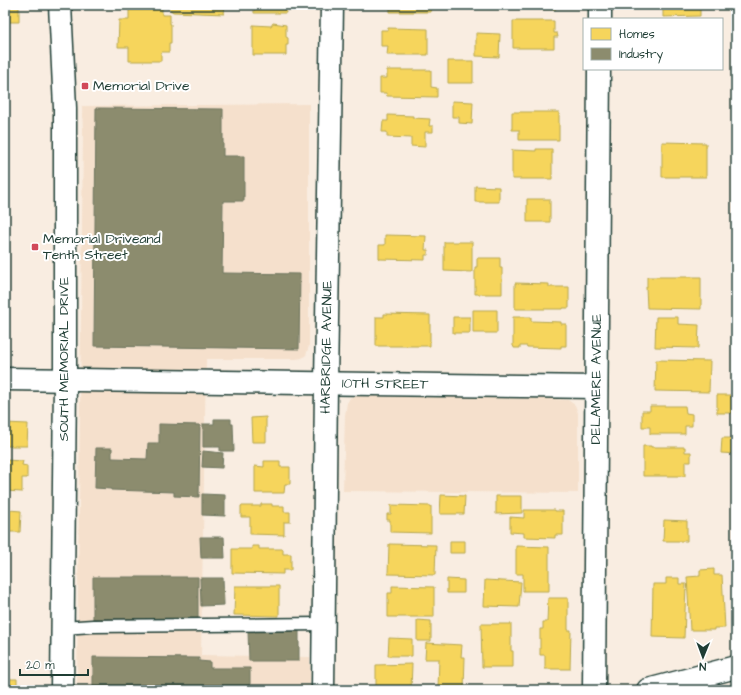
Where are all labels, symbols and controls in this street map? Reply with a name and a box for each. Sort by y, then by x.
legend [583,18,723,70]
text: Homes [619,26,655,43]
text: Industry [619,46,664,64]
place label: Memorial Drive [93,76,190,96]
marker: Memorial Drive [80,81,90,91]
place label: Memorial Driveand Tenth Street [43,229,161,265]
marker: Memorial Driveand Tenth Street [30,242,40,252]
street label: SOUTH MEMORIAL DRIVE [54,276,74,441]
street label: HARBRIDGE AVENUE [316,280,338,414]
street label: DELAMERE AVENUE [586,313,607,445]
street label: 10TH STREET [342,374,429,395]
north arrow [683,637,723,677]
scale bar [20,651,88,677]
text: 20 m [26,657,55,674]
text: N [699,659,706,674]

